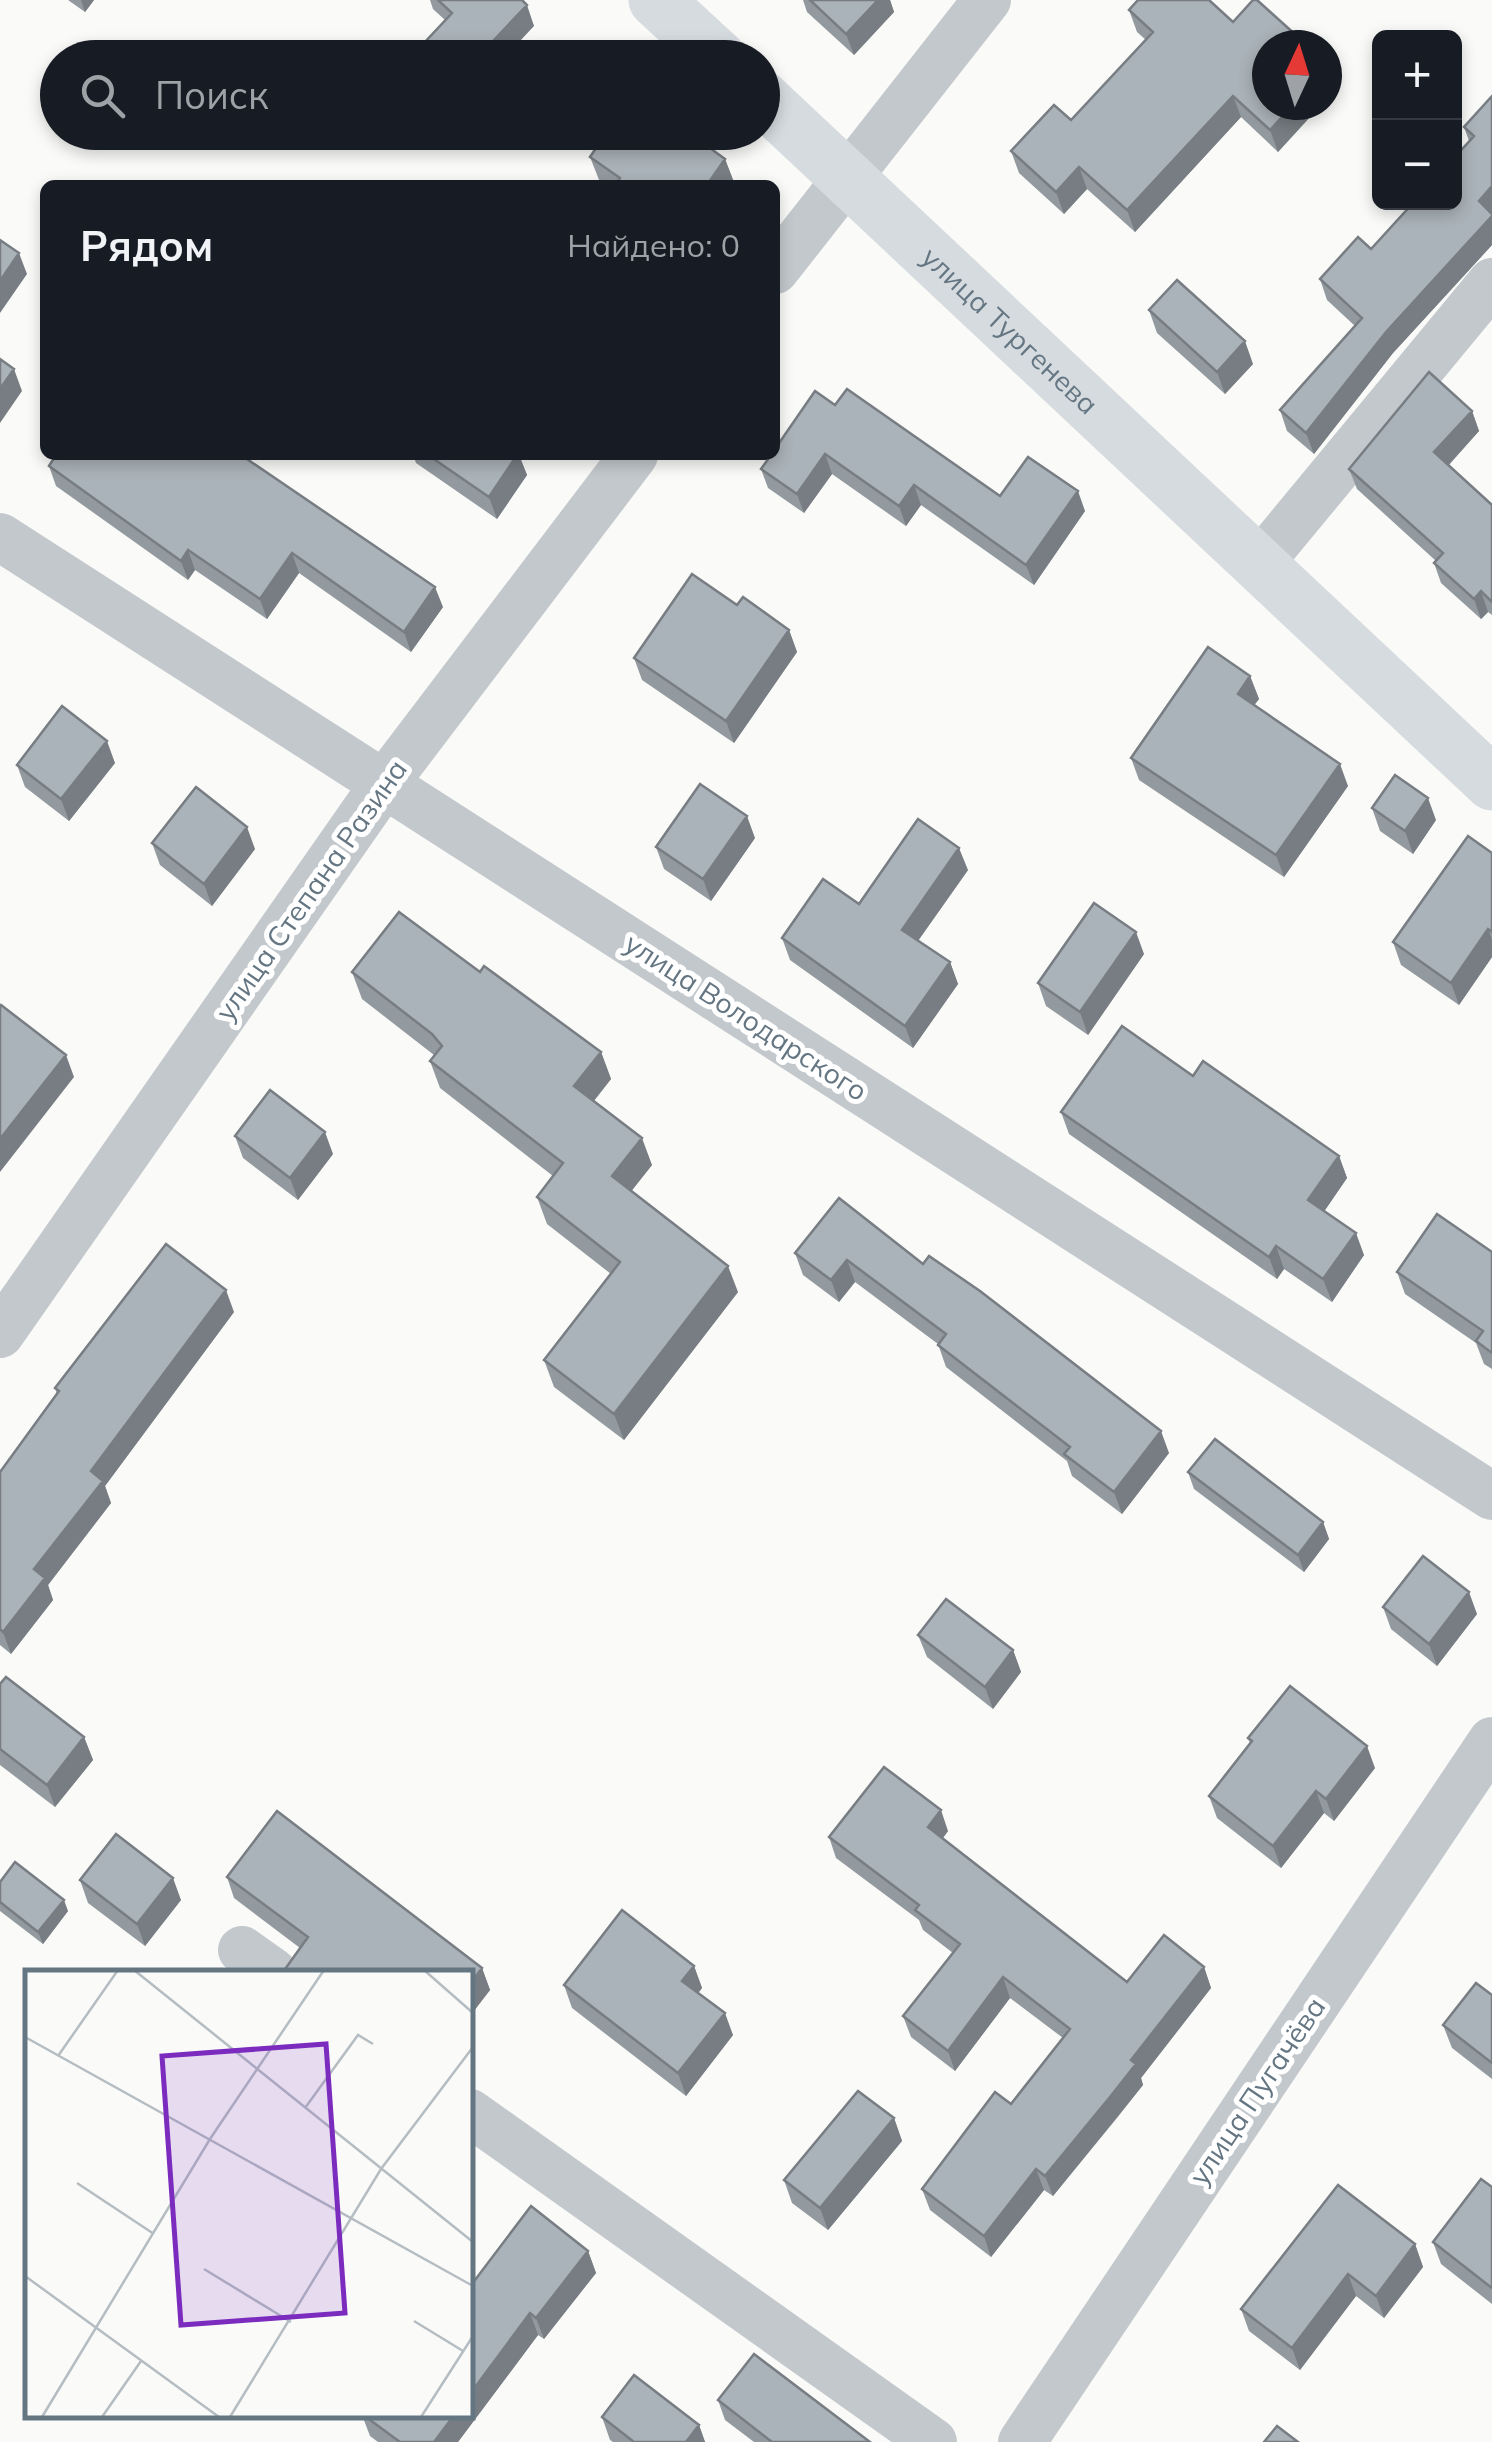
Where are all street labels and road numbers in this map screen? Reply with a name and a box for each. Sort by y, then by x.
street label: улица Тургенева [915,239,1106,421]
street label: улица Степана Разина [207,752,414,1027]
street label: улица Володарского [618,925,874,1108]
street label: улица Пугачёва [1181,1990,1332,2191]

